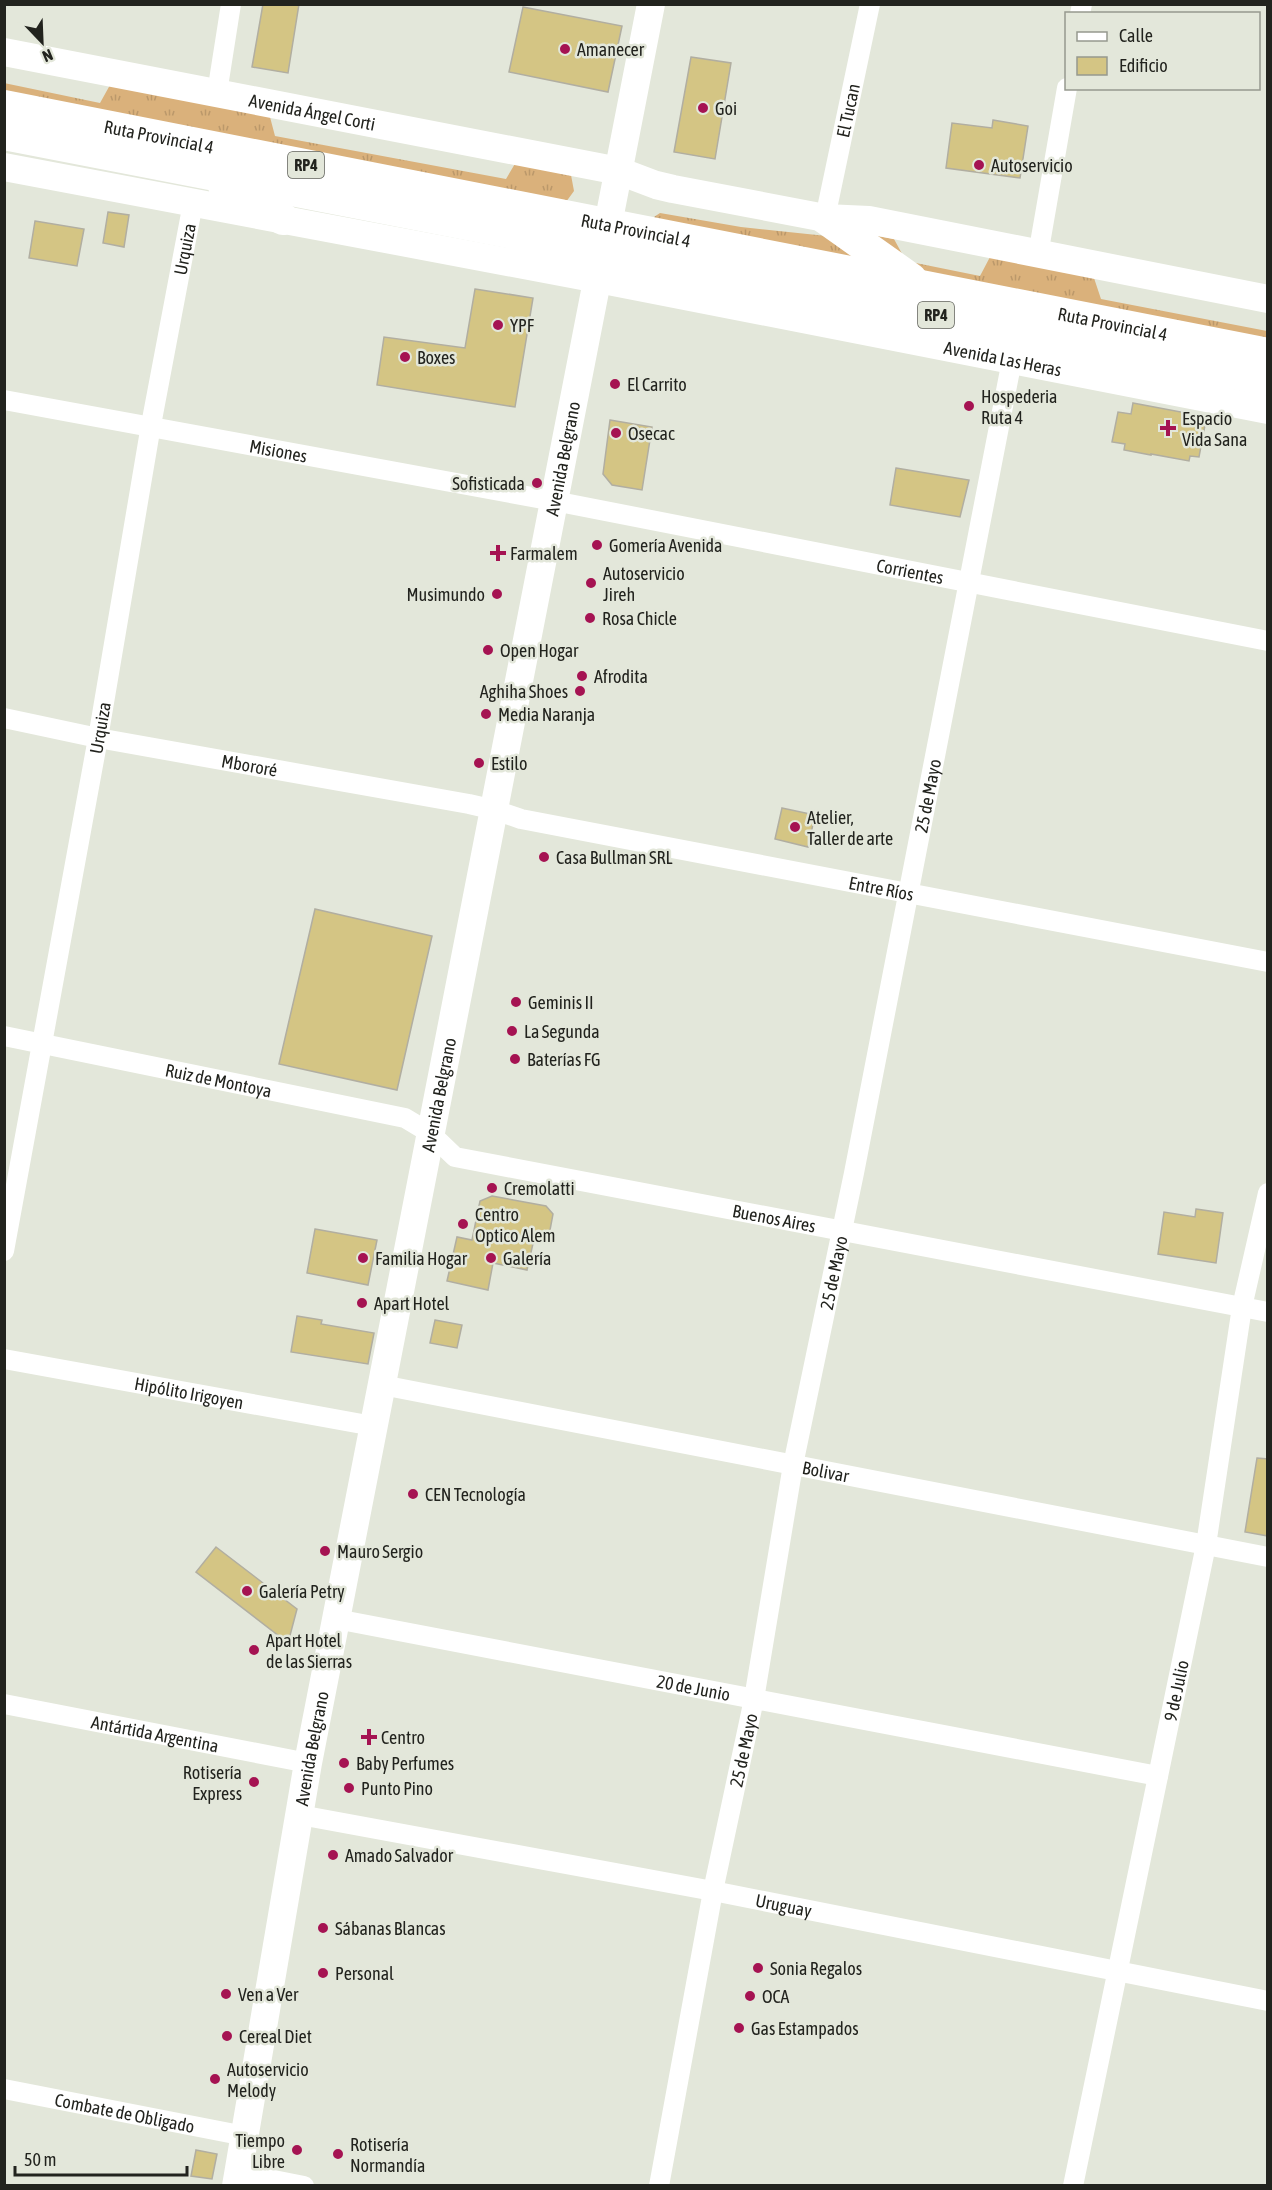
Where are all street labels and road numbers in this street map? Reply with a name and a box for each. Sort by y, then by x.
street label: El Tucan [832,82,864,139]
street label: Avenida Ángel Corti [247,89,377,134]
street label: Ruta Provincial 4 [102,115,216,157]
road number: RP4 [288,152,324,178]
street label: Ruta Provincial 4 [579,209,693,251]
street label: Urquiza [169,222,199,277]
road number: RP4 [918,302,954,328]
street label: Ruta Provincial 4 [1056,303,1170,345]
street label: Avenida Las Heras [942,336,1063,380]
street label: Avenida Belgrano [541,400,584,518]
street label: Misiones [248,435,309,466]
street label: Corrientes [875,554,945,588]
street label: Urquiza [85,700,114,755]
street label: Mbororé [220,750,279,780]
street label: 25 de Mayo [910,757,945,835]
street label: Entre Ríos [847,872,915,904]
street label: Avenida Belgrano [417,1036,460,1154]
street label: Ruiz de Montoya [163,1059,274,1101]
street label: Buenos Aires [731,1200,818,1236]
street label: 25 de Mayo [815,1234,851,1311]
street label: Hipólito Irigoyen [133,1372,245,1413]
street label: Bolivar [801,1456,851,1486]
street label: 9 de Julio [1159,1658,1192,1723]
street label: 20 de Junio [655,1670,732,1705]
street label: Avenida Belgrano [290,1689,332,1807]
street label: Antártida Argentina [90,1711,221,1756]
street label: 25 de Mayo [725,1711,761,1789]
street label: Uruguay [754,1889,814,1921]
street label: Combate de Obligado [53,2089,196,2136]

